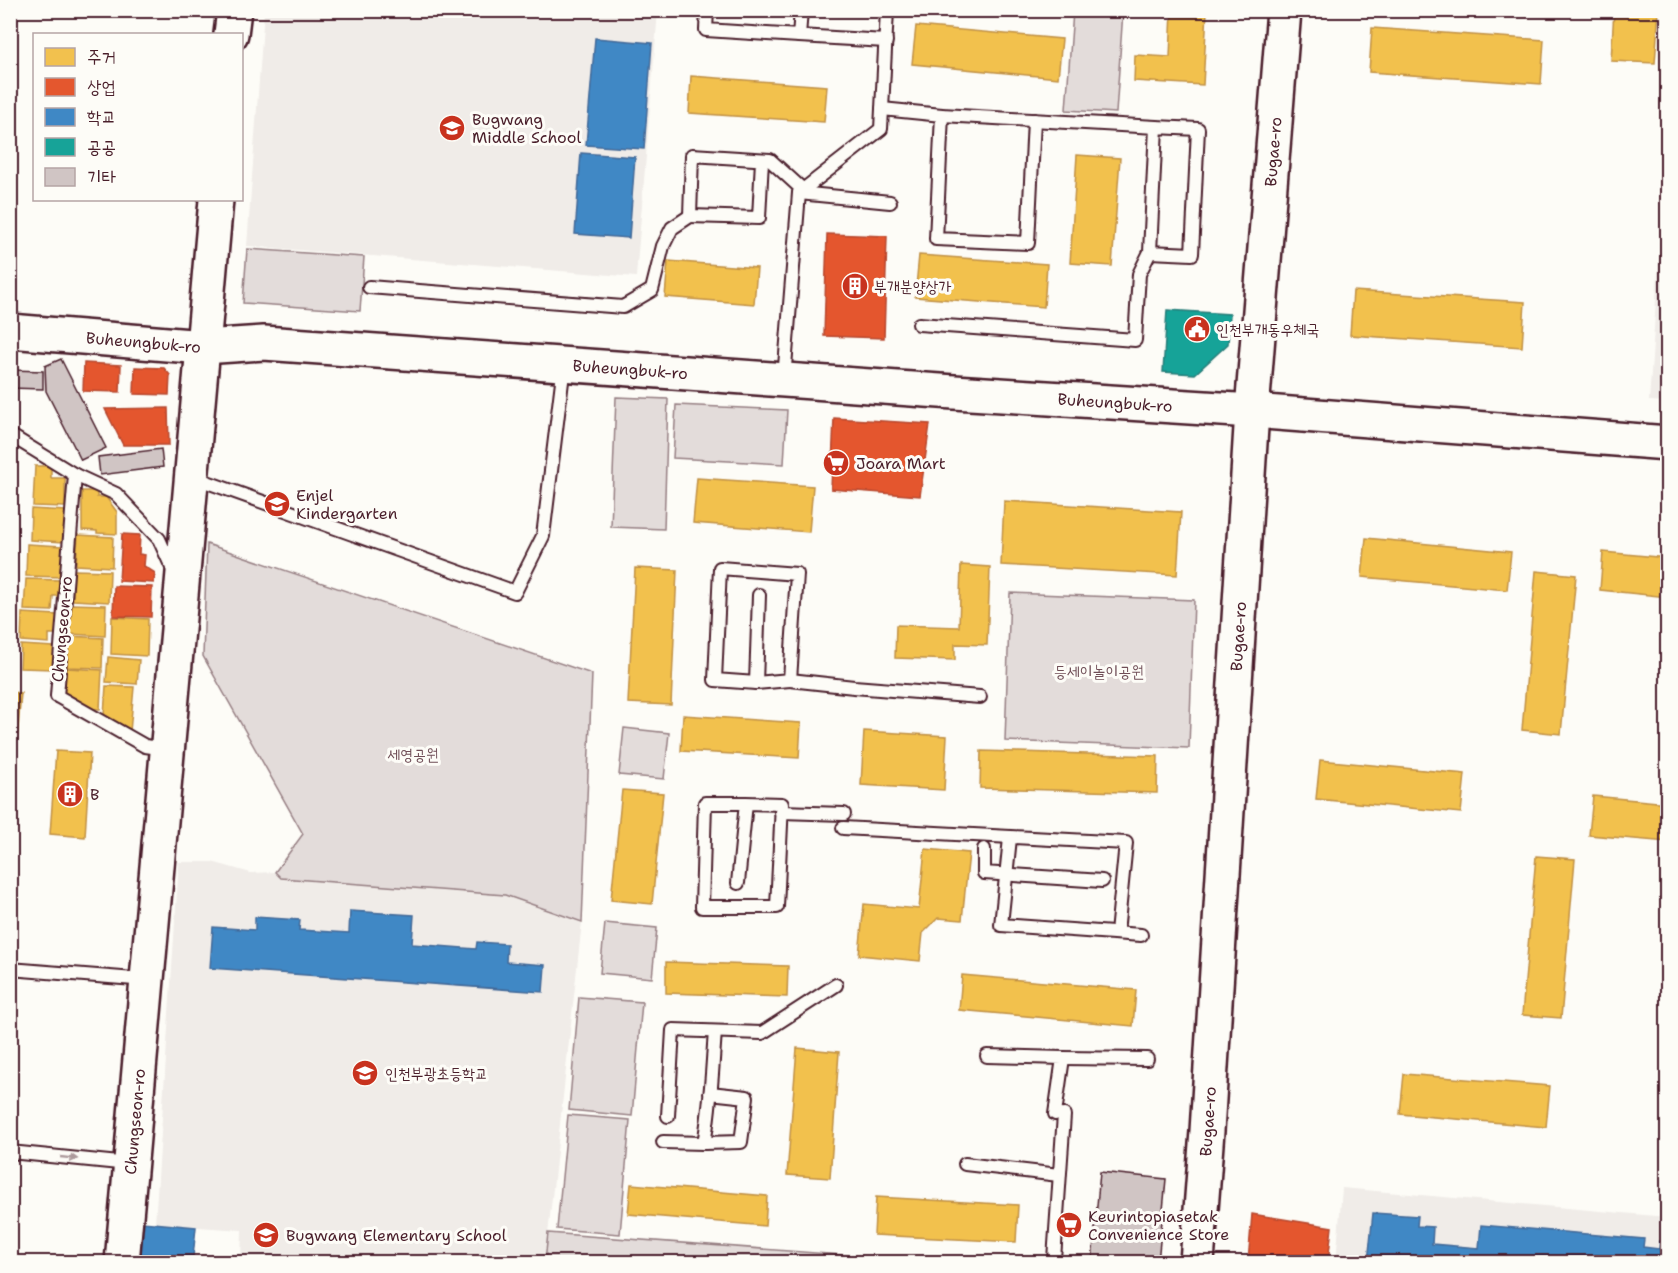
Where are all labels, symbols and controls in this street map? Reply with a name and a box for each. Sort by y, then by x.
legend [33,33,243,201]
text: 주거 [87,45,116,69]
text: 상업 [87,75,116,99]
text: 학교 [87,105,116,129]
place label: Bugwang Middle School [472,109,582,148]
school or university icon: Bugwang Middle School [437,113,467,143]
street label: Bugae-ro [1259,116,1286,187]
text: 공공 [87,135,116,159]
text: 기타 [87,165,116,189]
building icon: 부개분양상가 [840,271,870,301]
place label: 부개분양상가 [874,276,951,297]
public building icon: 인천부개동우체국 [1182,314,1212,344]
place label: 인천부개동우체국 [1216,319,1319,340]
street label: Buheungbuk-ro [85,327,202,357]
street label: Buheungbuk-ro [572,354,689,384]
street label: Buheungbuk-ro [1057,388,1173,416]
supermarket icon: Joara Mart [821,448,851,478]
place label: Joara Mart [856,453,946,474]
place label: Enjel Kindergarten [296,485,398,524]
school or university icon: Enjel Kindergarten [262,489,292,519]
street label: Chungseon-ro [47,575,77,683]
street label: Bugae-ro [1225,601,1251,672]
park label: 등세이놀이공원 [1054,661,1144,682]
park label: 세영공원 [387,744,439,765]
building icon: B [55,779,85,809]
place label: B [90,784,99,805]
school or university icon: 인천부광초등학교 [350,1058,380,1088]
place label: 인천부광초등학교 [385,1063,488,1084]
street label: Chungseon-ro [119,1068,150,1175]
street label: Bugae-ro [1195,1086,1220,1157]
one-way arrow [59,1153,78,1163]
place label: Keurintopiasetak Convenience Store [1088,1206,1229,1245]
supermarket icon: Keurintopiasetak Convenience Store [1054,1210,1084,1240]
school or university icon: Bugwang Elementary School [251,1220,281,1250]
place label: Bugwang Elementary School [286,1225,507,1246]

